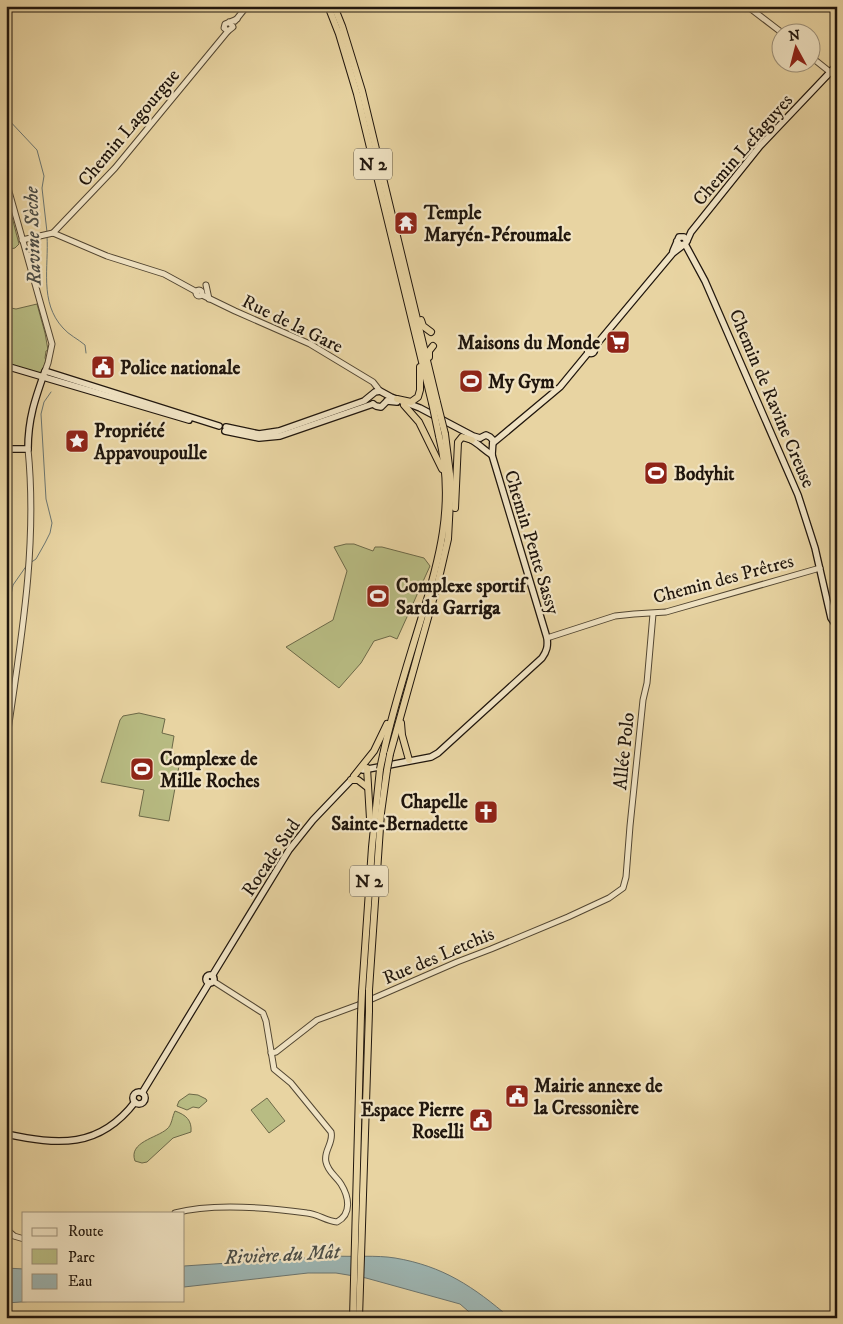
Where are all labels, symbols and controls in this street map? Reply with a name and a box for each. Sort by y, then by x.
north arrow [770,22,820,72]
text: N [788,26,802,46]
street label: Chemin Lagourgue [73,64,185,191]
street label: Chemin Lefaguyes [688,89,798,211]
road number: N 2 [354,148,392,180]
water label: Ravine Sèche [19,185,48,287]
place label: Temple Maryén-Péroumale [423,202,571,247]
temple icon: Temple Maryén-Péroumale [393,210,419,236]
street label: Rue de la Gare [238,290,347,359]
street label: Chemin de Ravine Creuse [724,306,820,491]
supermarket icon: Maisons du Monde [605,329,631,355]
place label: Maisons du Monde [457,332,600,355]
public building icon: Police nationale [90,354,116,380]
place label: Police nationale [120,357,240,380]
sports icon: My Gym [458,368,484,394]
place label: My Gym [488,371,555,394]
place label: Propriété Appavoupoulle [93,420,207,465]
place icon: Propriété Appavoupoulle [64,428,90,454]
sports icon: Bodyhit [643,460,669,486]
place label: Bodyhit [674,463,735,486]
street label: Chemin Pente Sassy [499,467,565,618]
street label: Chemin des Prêtres [651,550,796,609]
place label: Complexe sportif Sarda Garriga [396,575,529,620]
sports icon: Complexe sportif Sarda Garriga [365,583,391,609]
street label: Allée Polo [609,711,640,791]
place label: Complexe de Mille Roches [160,748,260,793]
sports icon: Complexe de Mille Roches [129,756,155,782]
place label: Chapelle Sainte-Bernadette [331,791,468,836]
church icon: Chapelle Sainte-Bernadette [473,799,499,825]
street label: Rocade Sud [237,814,306,901]
road number: N 2 [350,866,388,896]
street label: Rue des Letchis [380,923,498,990]
place label: Mairie annexe de la Cressonière [533,1075,663,1120]
public building icon: Mairie annexe de la Cressonière [504,1083,530,1109]
place label: Espace Pierre Roselli [361,1099,464,1144]
public building icon: Espace Pierre Roselli [468,1107,494,1133]
legend [22,1212,185,1302]
text: Route [68,1222,103,1241]
water label: Rivière du Mât [223,1240,342,1271]
text: Parc [68,1248,96,1267]
text: Eau [68,1272,92,1291]

